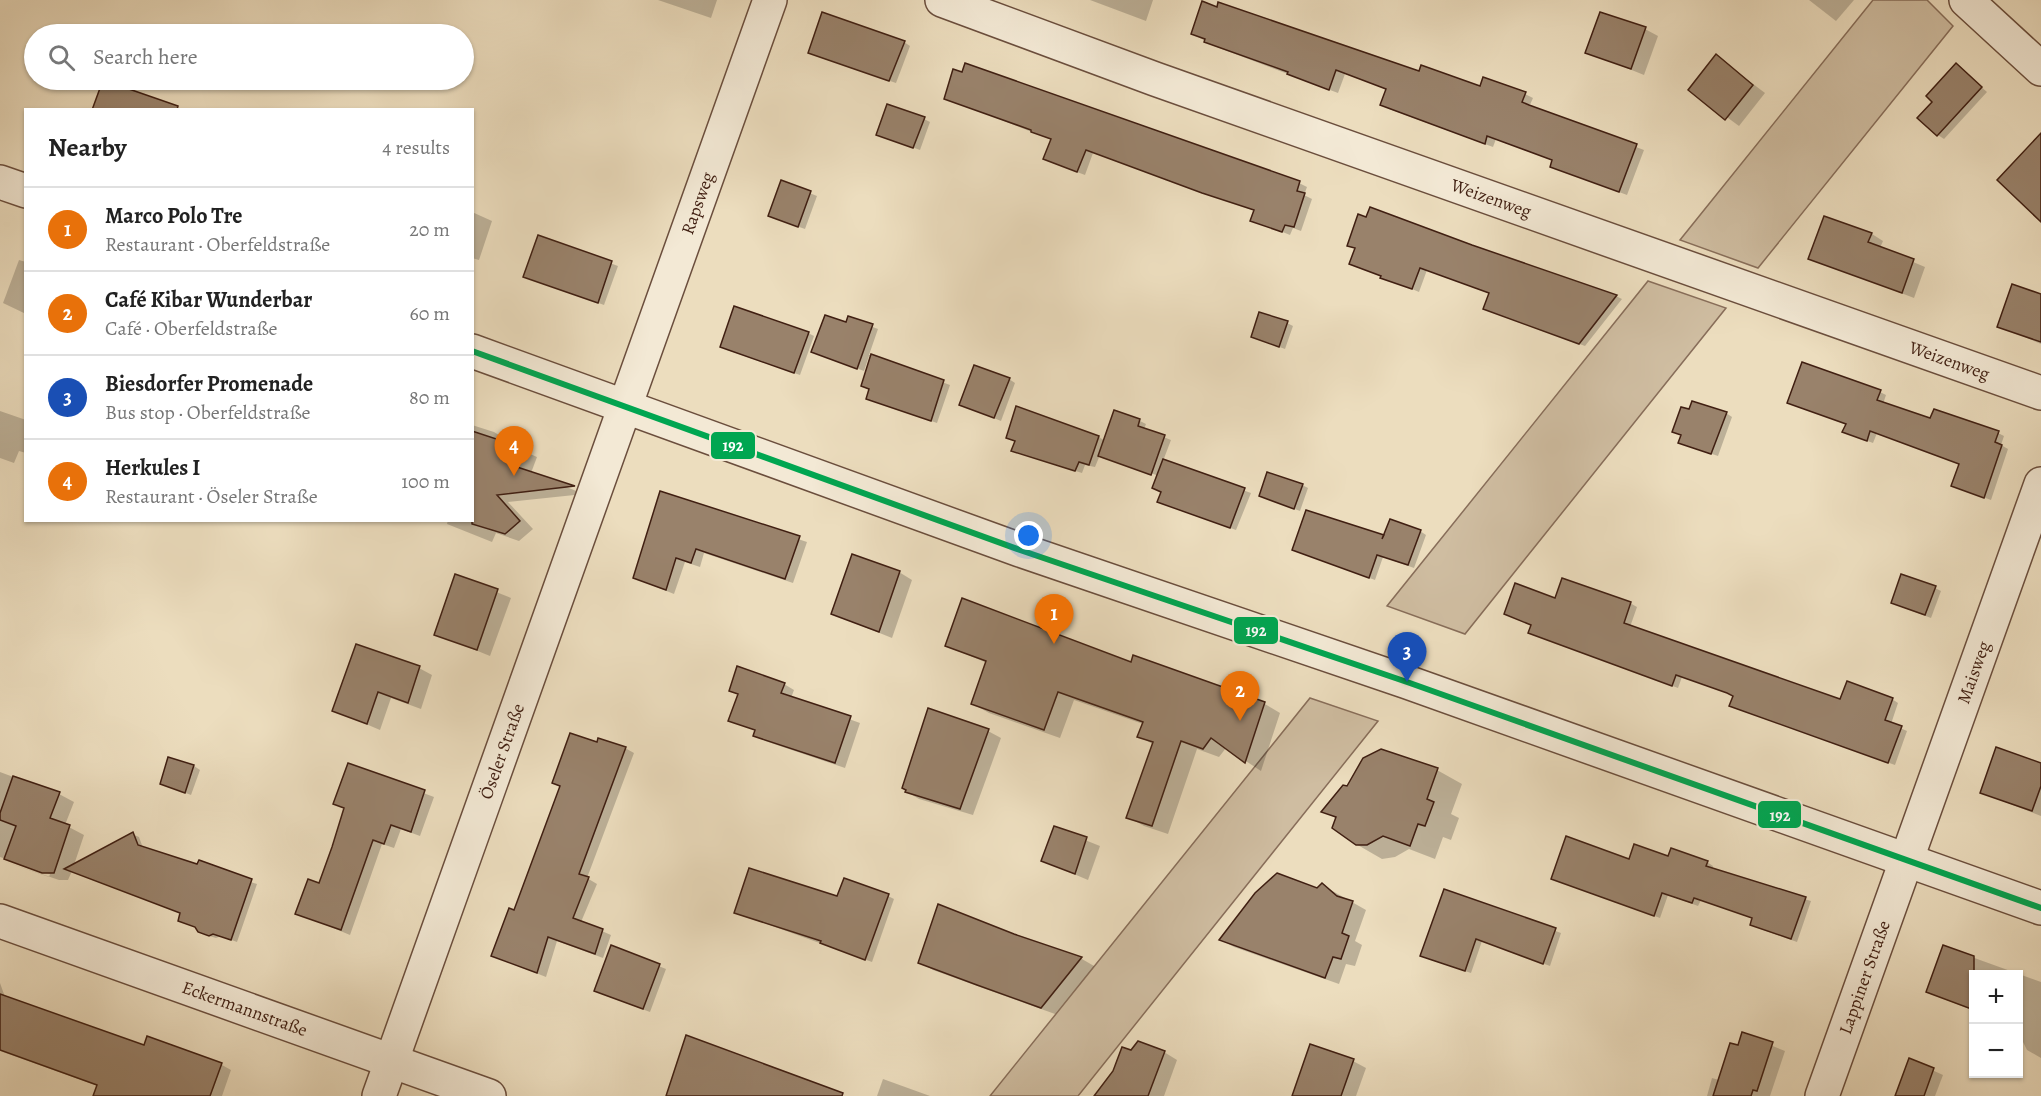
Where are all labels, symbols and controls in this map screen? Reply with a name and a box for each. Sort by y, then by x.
search box [24,24,474,90]
icon: search [45,41,78,74]
text: Search here [93,42,198,72]
text: Nearby [48,130,127,165]
text: 4 results [382,134,450,161]
street label: Rapsweg [675,168,720,238]
street label: Weizenweg [1447,173,1535,224]
text: Marco Polo Tre [105,201,243,231]
text: 1 [64,216,71,243]
text: 20 m [409,216,450,243]
text: Restaurant · Oberfeldstraße [105,231,330,258]
text: Café Kibar Wunderbar [105,285,312,315]
text: 2 [63,300,72,327]
text: 60 m [410,300,450,327]
text: Café · Oberfeldstraße [105,315,278,342]
street label: Weizenweg [1905,335,1993,386]
text: Biesdorfer Promenade [105,369,313,399]
text: 3 [63,384,72,411]
text: 80 m [409,384,450,411]
text: Bus stop · Oberfeldstraße [105,399,310,426]
pin: 4 [494,426,534,476]
line badge: 192 [710,431,756,460]
text: 192 [723,435,744,457]
text: Herkules I [105,453,200,483]
text: 4 [63,468,72,495]
text: 100 m [401,468,450,495]
text: Restaurant · Öseler Straße [105,483,318,510]
your location [1014,521,1043,550]
pin: 1 [1034,594,1074,644]
line badge: 192 [1233,616,1279,645]
text: 192 [1246,620,1267,642]
pin: 3 [1388,632,1426,682]
street label: Maisweg [1951,638,1996,707]
pin: 2 [1220,672,1260,721]
street label: Öseler Straße [474,700,530,802]
line badge: 192 [1757,800,1802,829]
text: 192 [1770,805,1791,827]
street label: Lappiner Straße [1833,917,1896,1038]
map controls [1969,970,2023,1078]
button: + [1969,970,2023,1024]
street label: Eckermannstraße [179,975,311,1042]
button: − [1969,1024,2023,1078]

